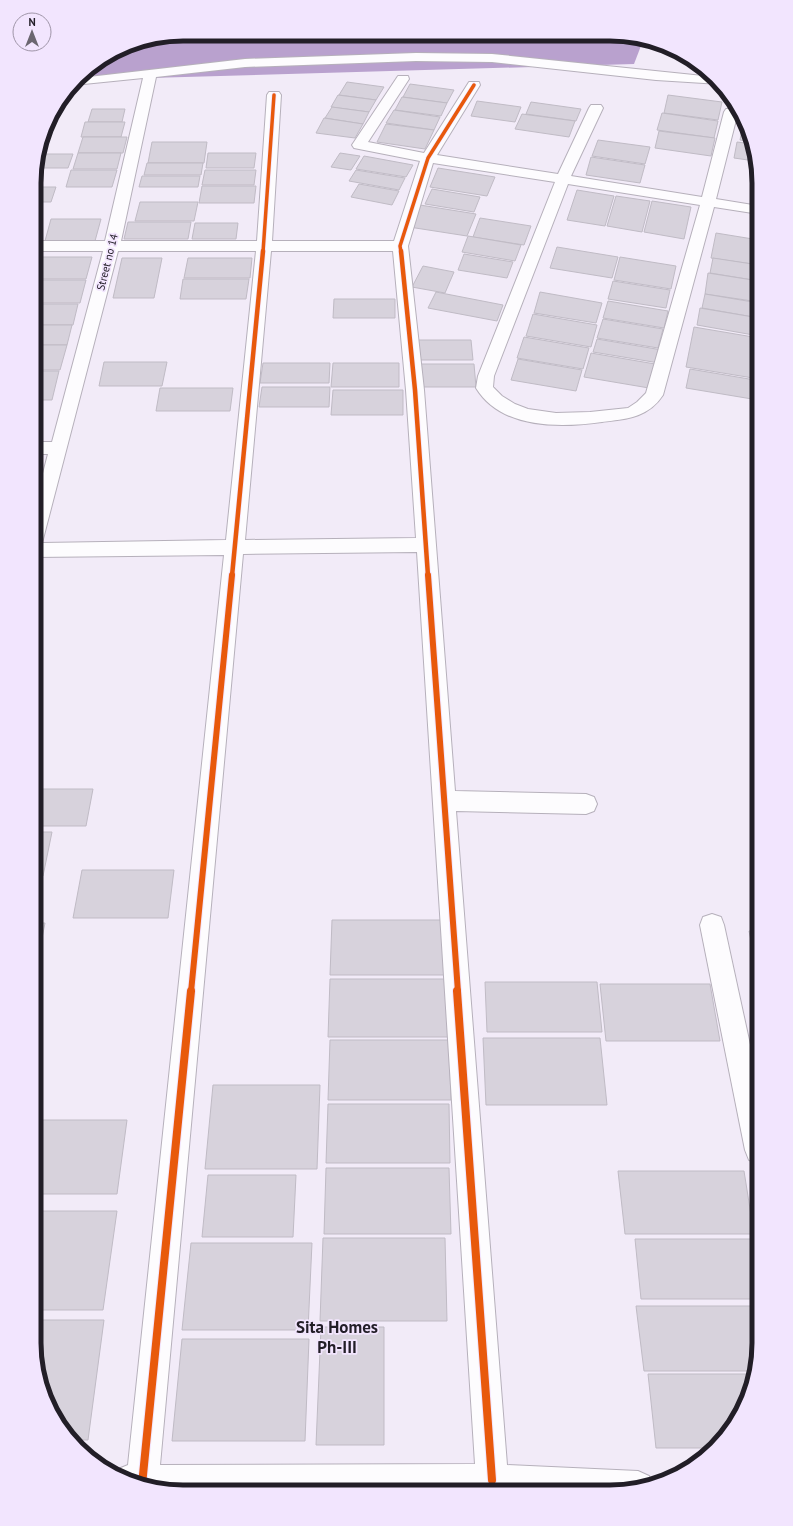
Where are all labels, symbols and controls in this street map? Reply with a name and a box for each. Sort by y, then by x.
north arrow [12,12,52,52]
text: N [28,15,36,29]
street label: Street no 14 [93,232,121,292]
district label: Sita Homes Ph-III [296,1316,378,1358]

